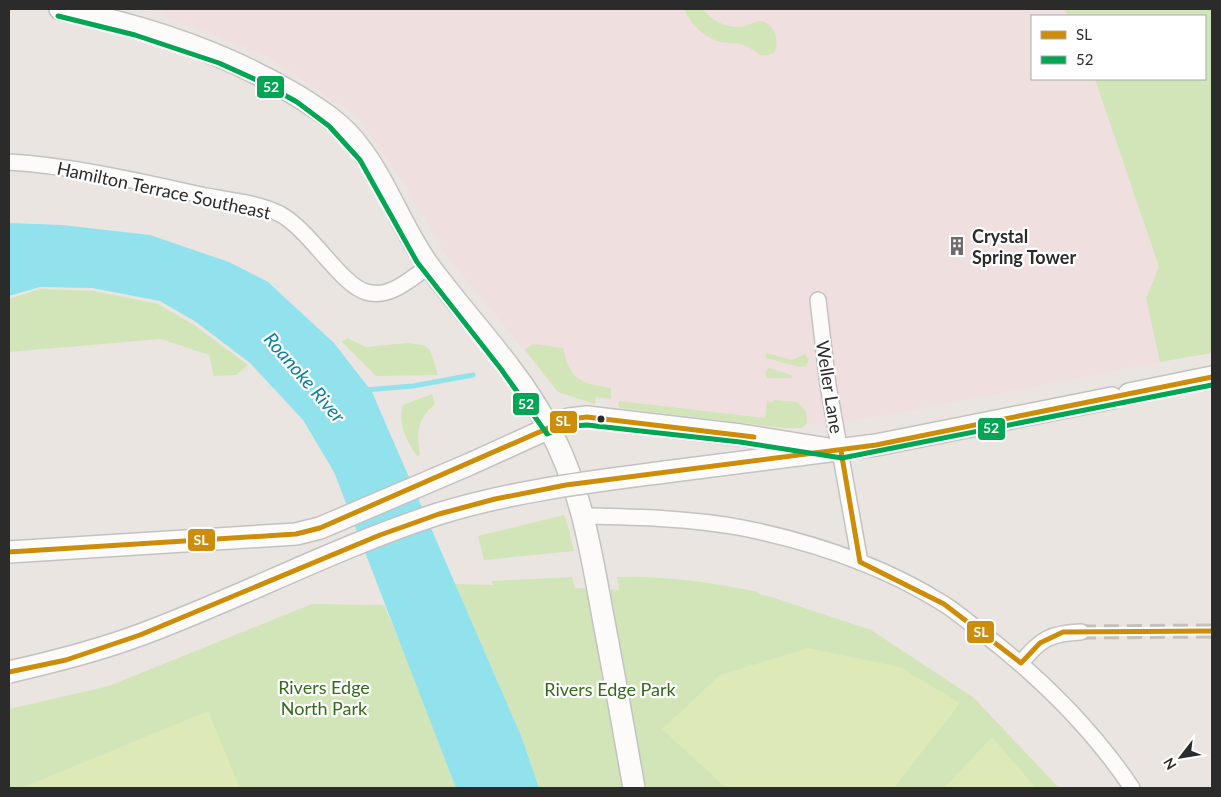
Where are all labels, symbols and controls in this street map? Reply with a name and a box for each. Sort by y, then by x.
legend [1031,15,1206,80]
text: SL [1076,25,1092,43]
text: 52 [1076,50,1093,68]
line badge: 52 [256,75,285,99]
text: 52 [263,78,279,95]
street label: Hamilton Terrace Southeast [55,157,273,224]
place label: Crystal Spring Tower [972,225,1076,268]
building icon: Crystal Spring Tower [946,235,968,257]
water label: Roanoke River [260,327,351,427]
street label: Weller Lane [812,339,848,435]
line badge: 52 [512,392,540,416]
text: 52 [518,395,534,412]
line badge: SL [549,410,578,434]
text: SL [556,412,571,429]
unlabelled marker [596,414,606,424]
line badge: 52 [977,417,1006,441]
text: 52 [983,419,999,436]
line badge: SL [187,528,216,552]
text: SL [194,531,209,548]
line badge: SL [966,620,995,644]
text: SL [974,623,989,640]
park label: Rivers Edge North Park [278,676,370,719]
park label: Rivers Edge Park [544,678,677,700]
north arrow [1156,732,1206,782]
text: N [1159,755,1179,773]

